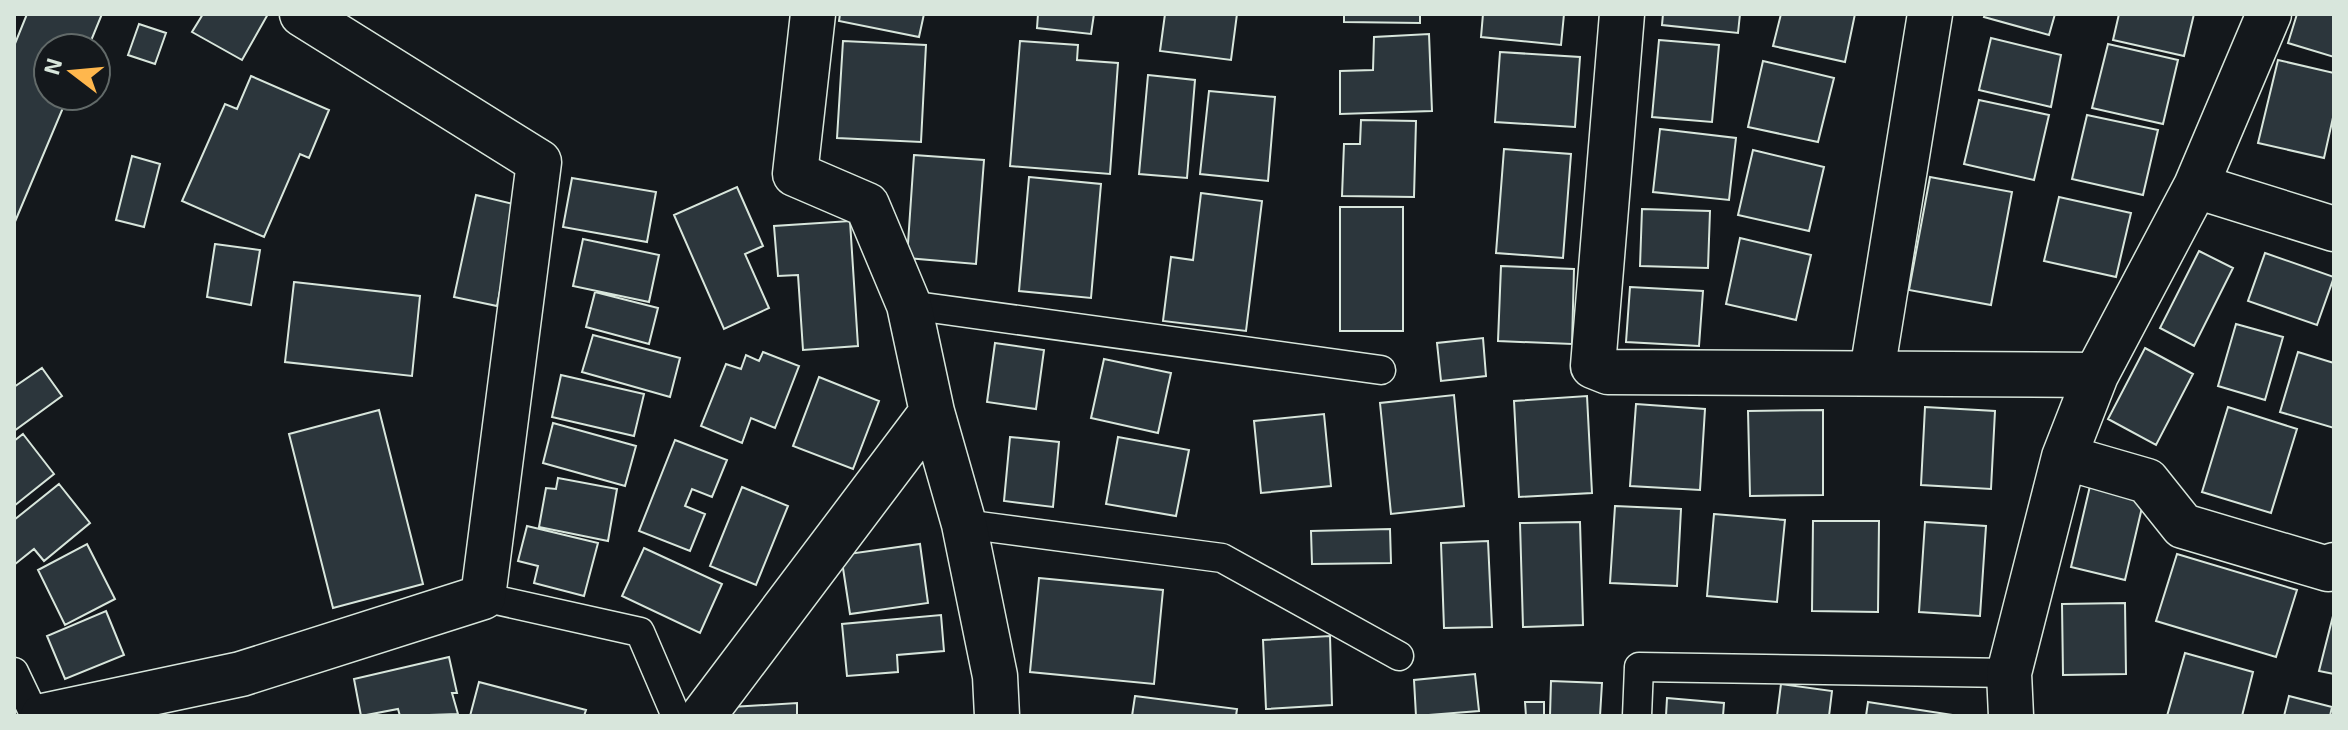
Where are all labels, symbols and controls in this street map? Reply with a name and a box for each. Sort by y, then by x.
north arrow [32,32,112,112]
text: N [37,55,66,77]

